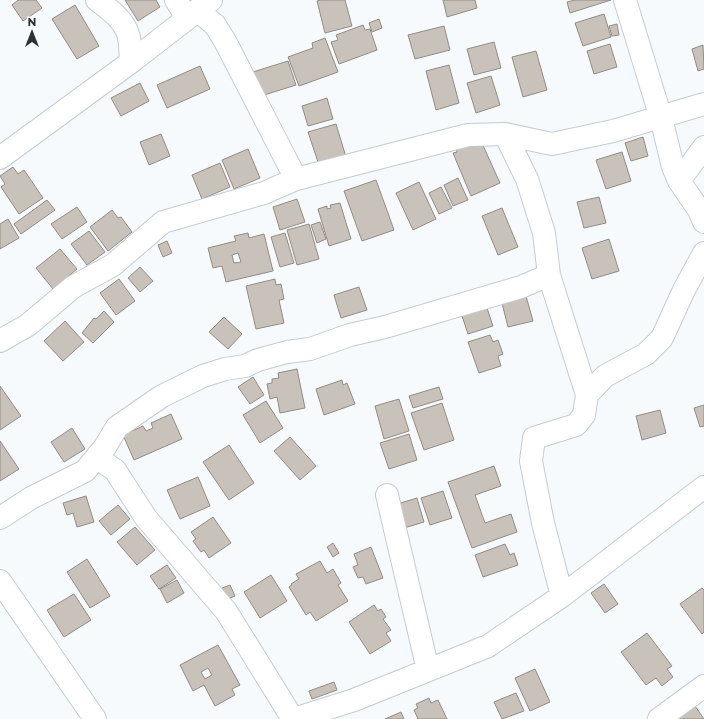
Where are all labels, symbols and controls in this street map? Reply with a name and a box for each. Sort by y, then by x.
north arrow [12,12,52,52]
text: N [28,15,36,29]

